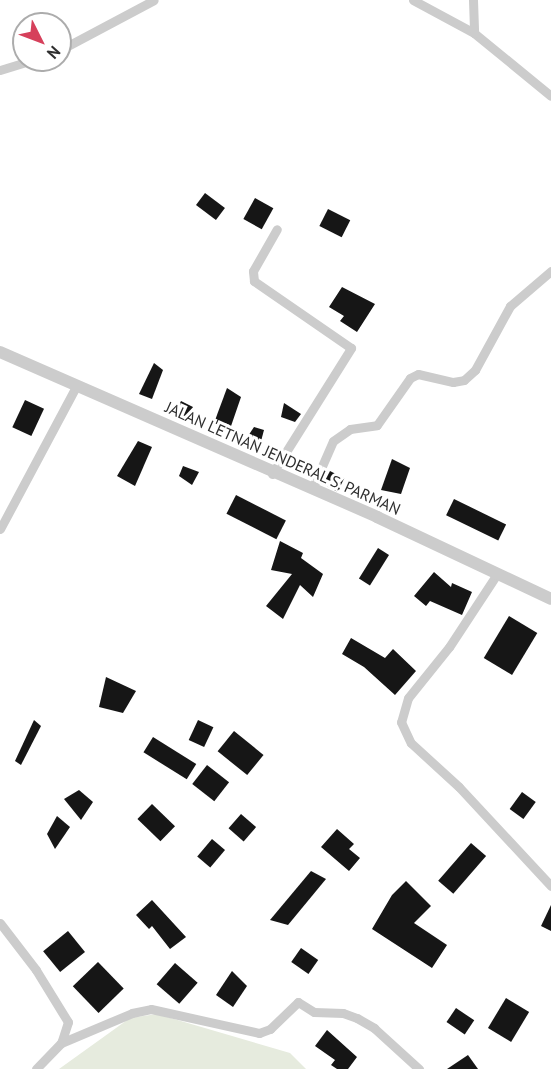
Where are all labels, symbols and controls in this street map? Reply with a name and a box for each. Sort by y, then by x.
north arrow [12,12,72,72]
text: N [43,42,65,63]
street label: JALAN LETNAN JENDERAL S. PARMAN [161,397,405,519]

